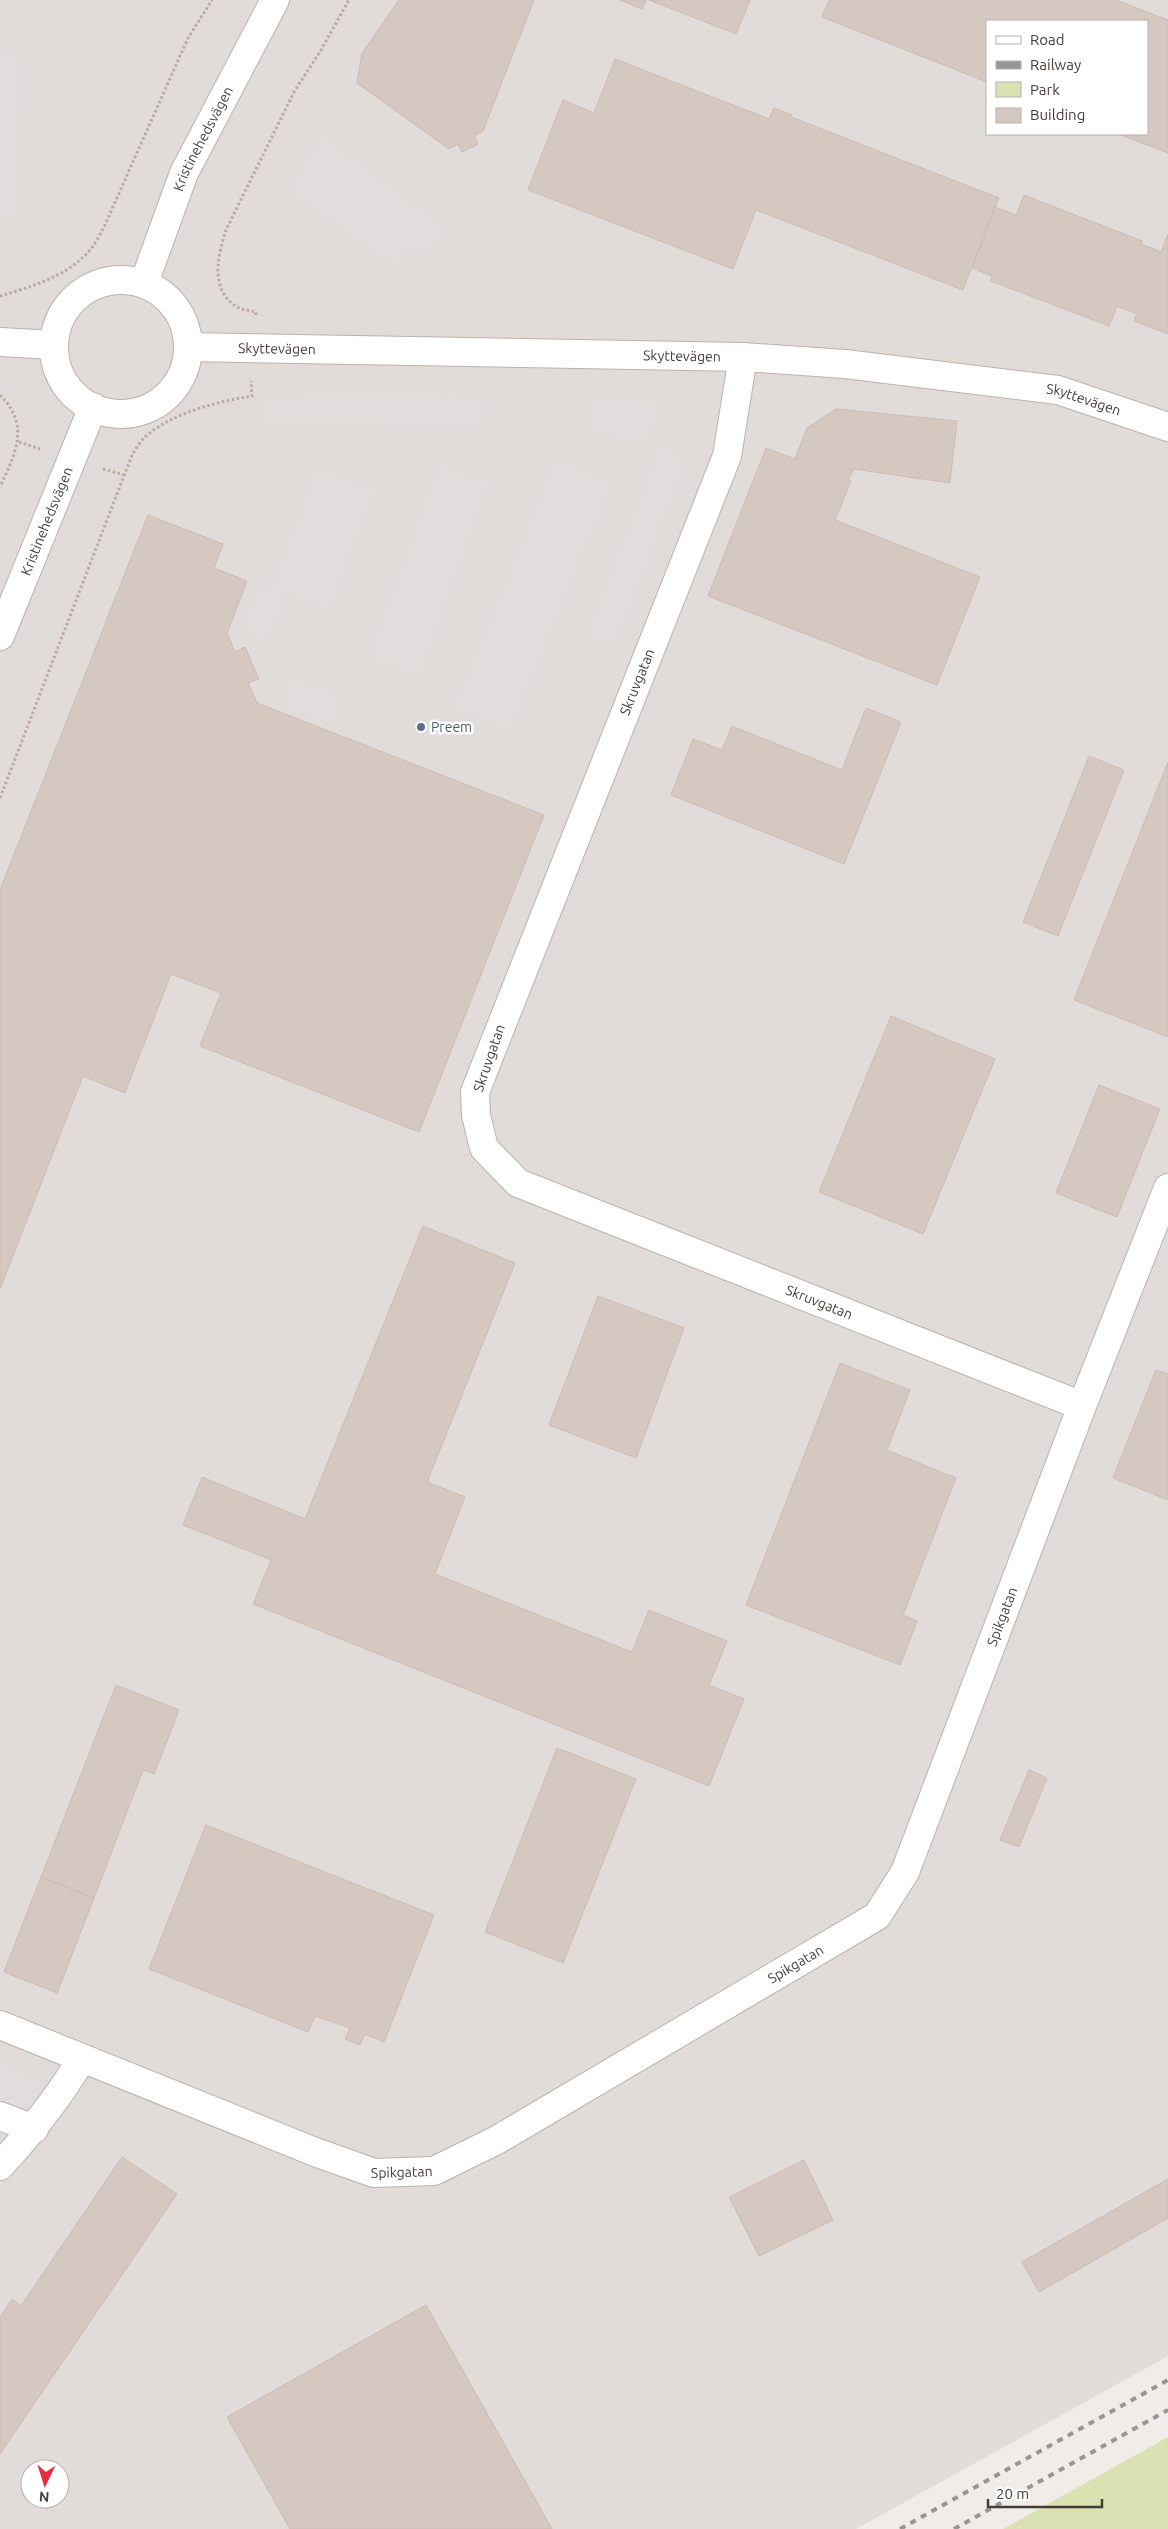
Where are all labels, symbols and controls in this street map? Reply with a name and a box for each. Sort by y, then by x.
legend [986,20,1148,135]
text: Road [1030,31,1065,48]
text: Railway [1030,56,1081,73]
text: Park [1030,81,1060,98]
street label: Kristinehedsvägen [170,84,236,194]
text: Building [1030,106,1085,123]
street label: Skyttevägen [238,340,316,357]
street label: Skyttevägen [643,347,721,365]
street label: Skyttevägen [1045,381,1123,419]
street label: Kristinehedsvägen [17,464,76,578]
street label: Skruvgatan [616,646,658,718]
place label: Preem [431,719,472,735]
marker: Preem [415,721,427,733]
street label: Skruvgatan [470,1022,508,1094]
street label: Skruvgatan [783,1282,855,1322]
street label: Spikgatan [984,1585,1020,1648]
street label: Spikgatan [765,1941,826,1987]
street label: Spikgatan [371,2163,433,2181]
north arrow [20,2459,70,2509]
scale bar [988,2476,1102,2508]
text: 20 m [996,2485,1029,2502]
text: N [38,2489,50,2505]

